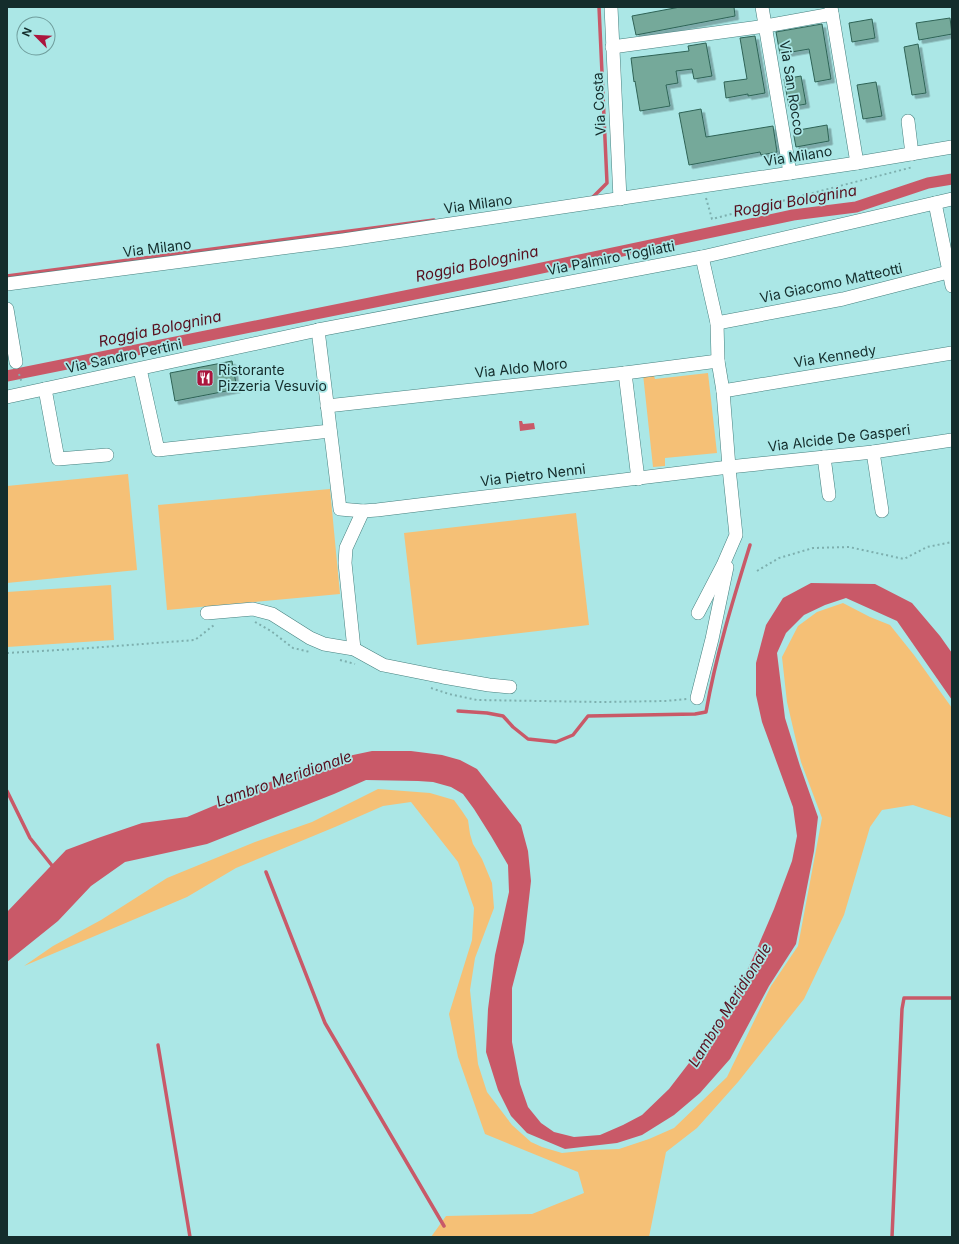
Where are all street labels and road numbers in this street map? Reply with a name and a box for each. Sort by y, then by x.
street label: Via San Rocco [777,39,808,136]
street label: Via Costa [588,72,609,136]
street label: Via Milano [763,142,833,169]
street label: Via Milano [443,190,513,217]
street label: Via Milano [122,235,192,260]
street label: Via Palmiro Togliatti [546,237,676,278]
street label: Via Giacomo Matteotti [758,259,904,306]
street label: Via Sandro Pertini [64,335,183,376]
street label: Via Kennedy [793,341,877,370]
street label: Via Aldo Moro [474,354,568,381]
street label: Via Alcide De Gasperi [767,420,911,455]
street label: Via Pietro Nenni [479,460,587,489]

